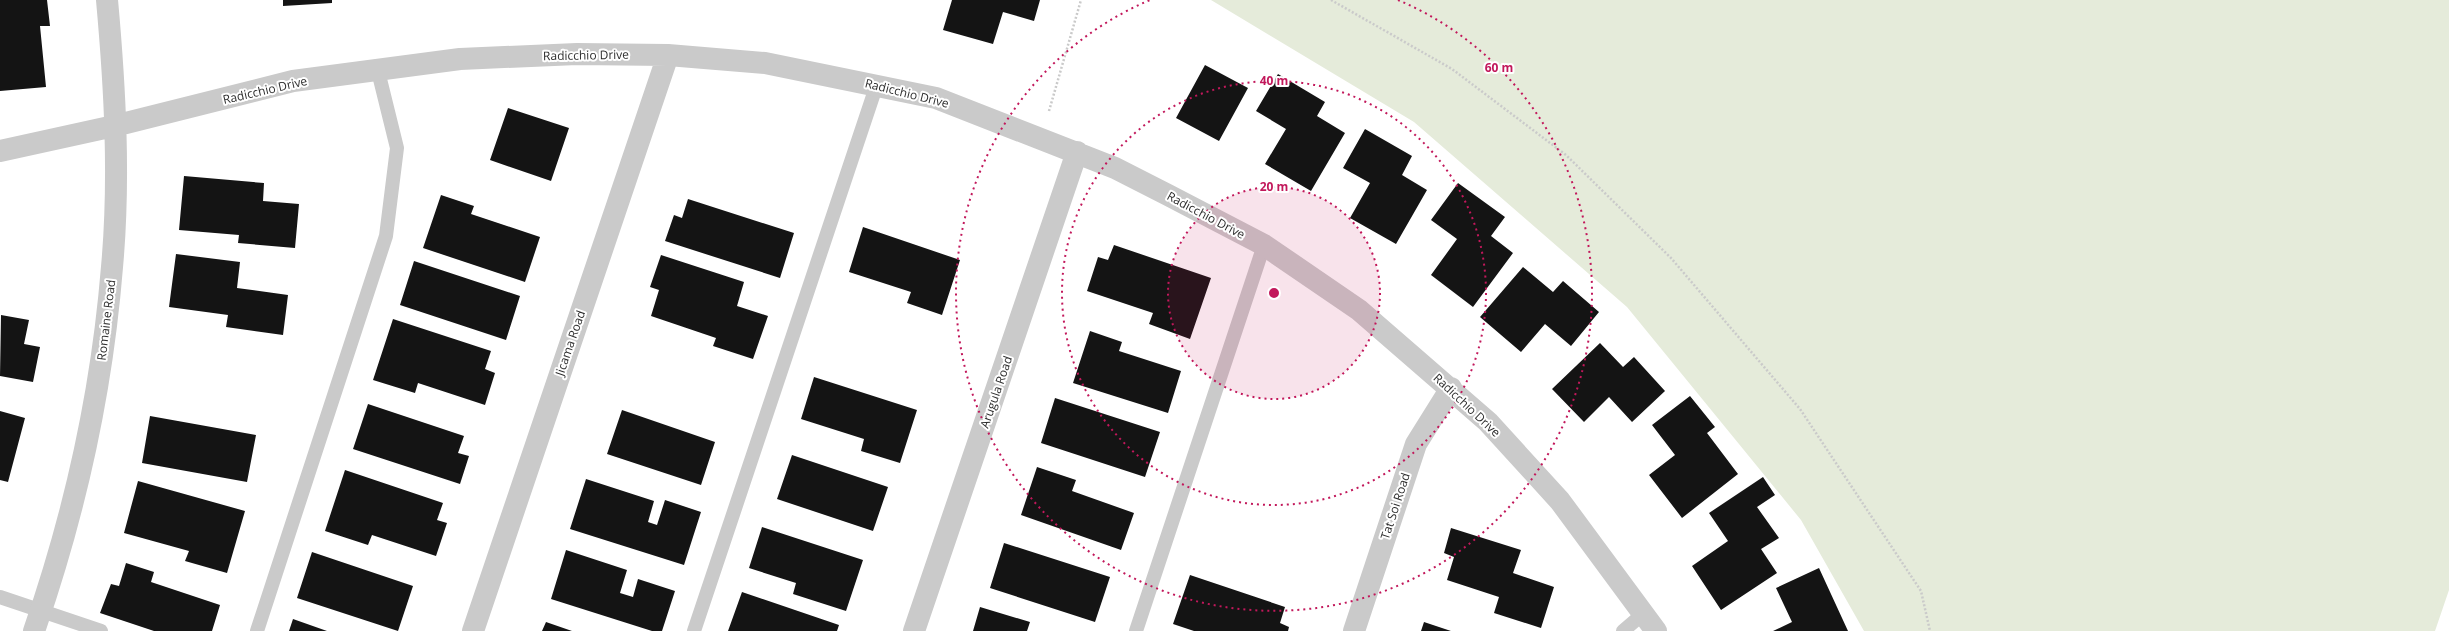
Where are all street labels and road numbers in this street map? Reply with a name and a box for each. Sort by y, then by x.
street label: Radicchio Drive [543,46,629,64]
street label: Radicchio Drive [221,72,309,108]
street label: Radicchio Drive [863,74,951,112]
street label: Radicchio Drive [1164,187,1248,243]
street label: Romaine Road [93,279,119,361]
street label: Jicama Road [551,308,589,379]
street label: Arugula Road [976,354,1016,430]
street label: Radicchio Drive [1430,369,1504,441]
street label: Tat Soi Road [1376,470,1414,542]

